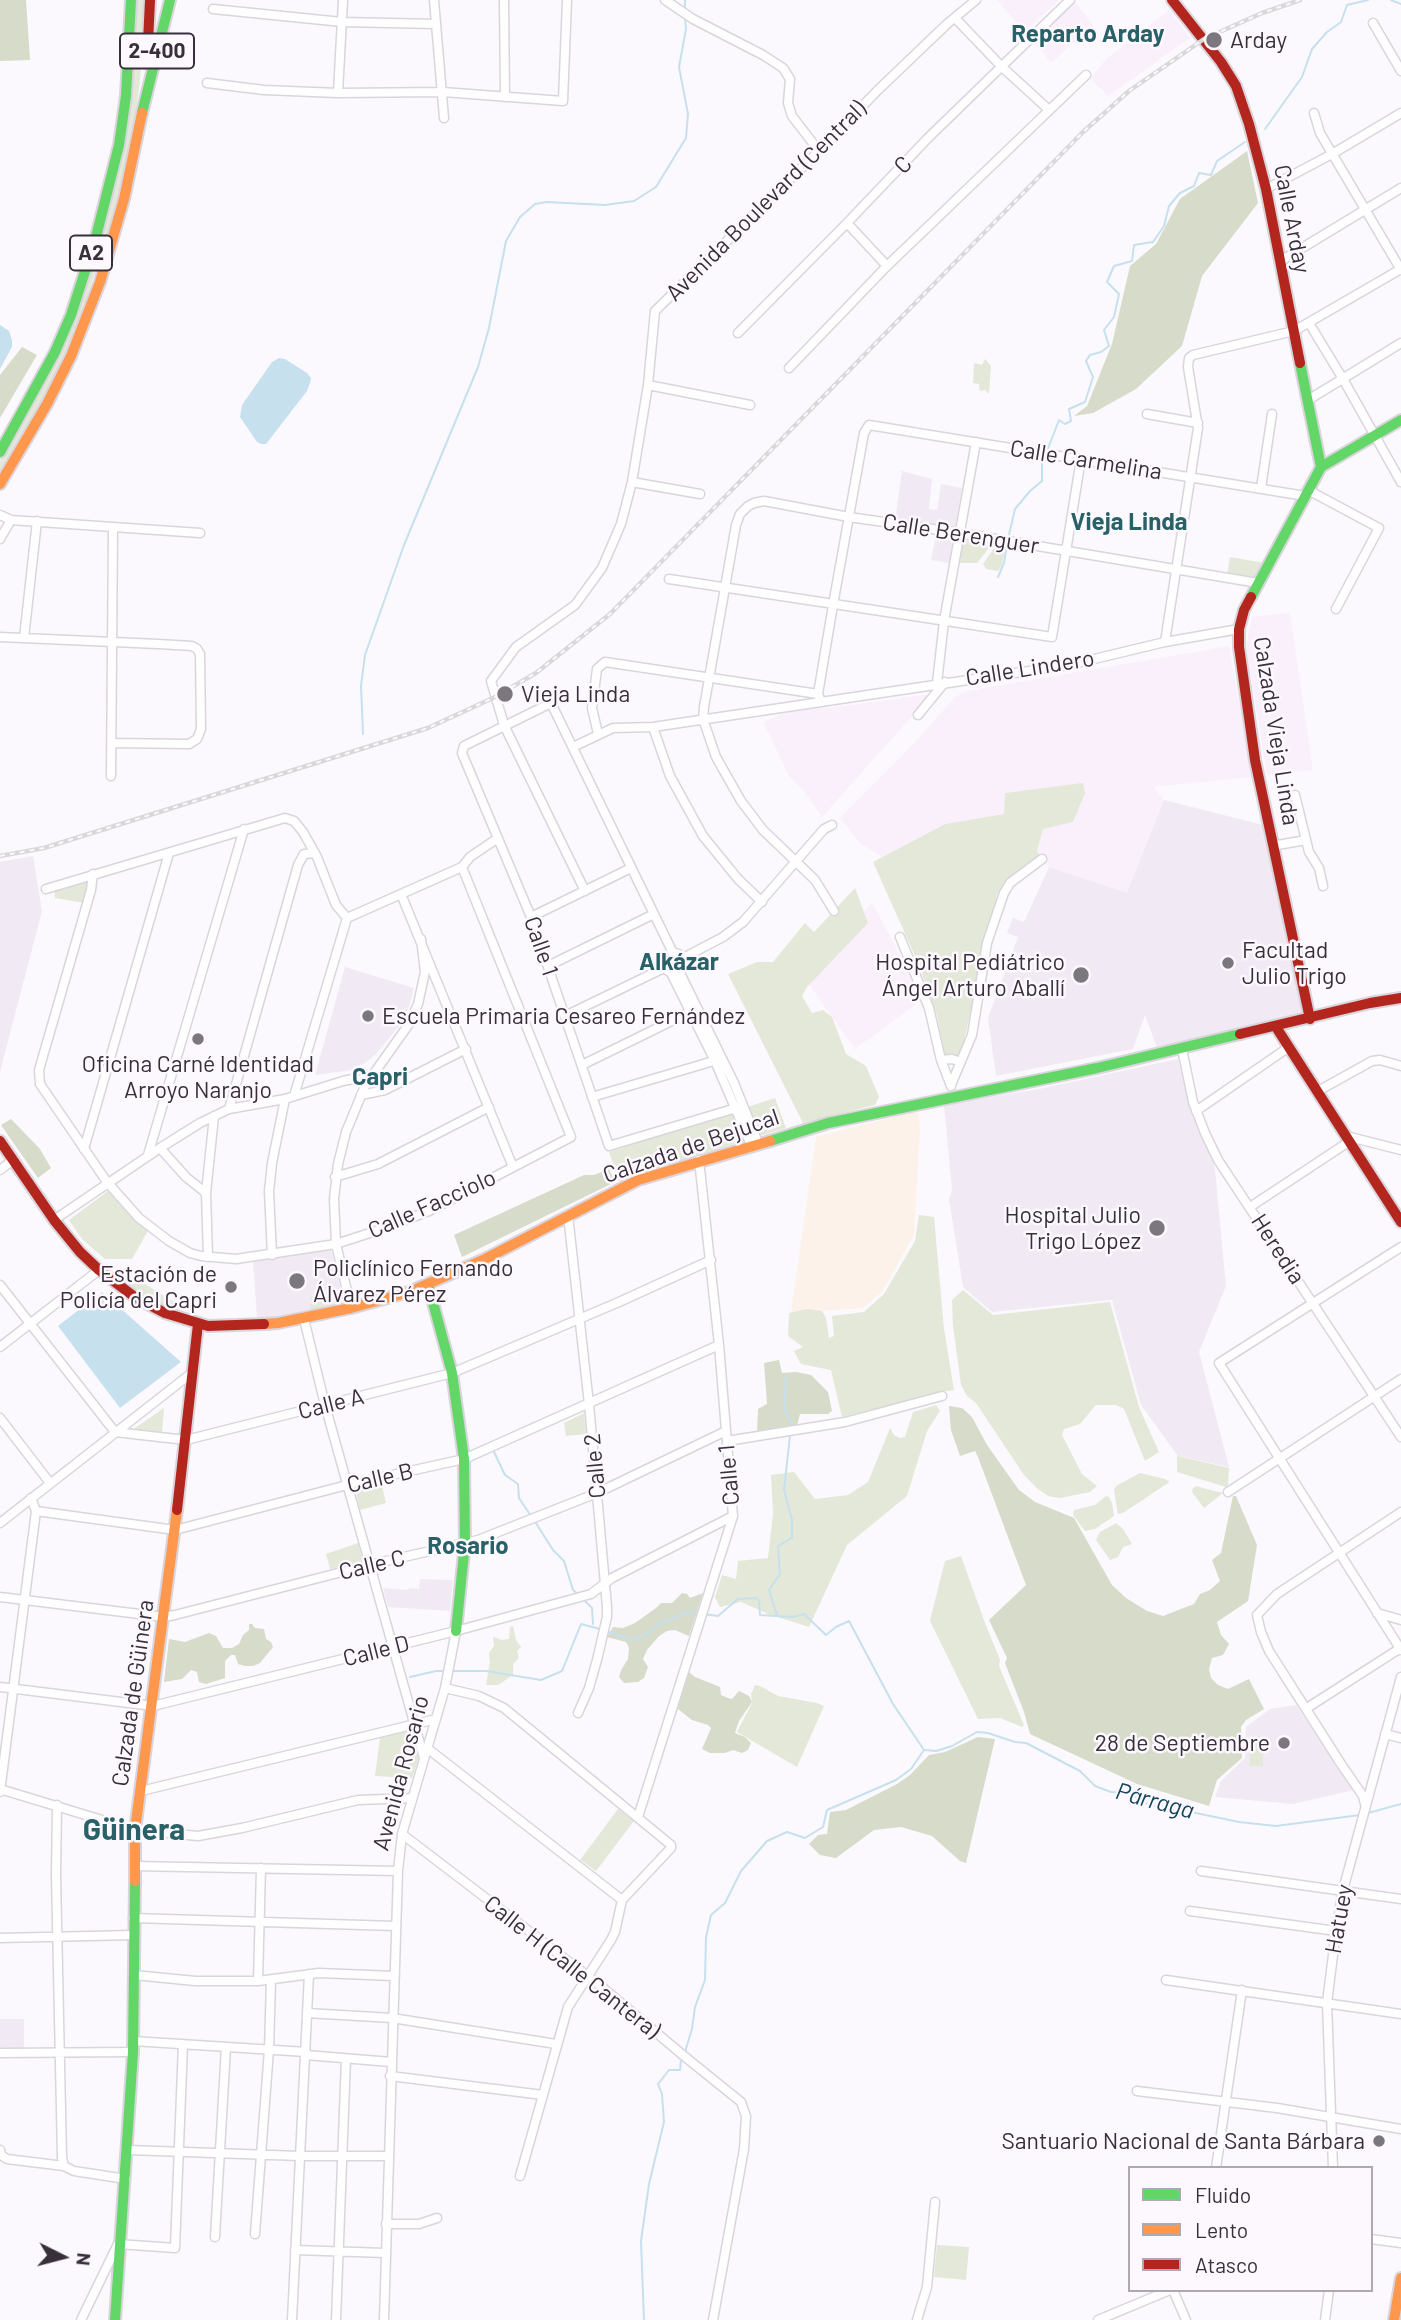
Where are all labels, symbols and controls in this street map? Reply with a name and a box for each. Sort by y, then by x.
district label: Reparto Arday [1011,20,1165,48]
place label: Arday [1230,26,1287,54]
marker: Arday [1204,30,1224,50]
road number: 2-400 [120,34,194,68]
street label: Avenida Boulevard (Central) [660,95,872,307]
street label: C [888,150,918,180]
street label: Calle Arday [1268,162,1316,276]
road number: A2 [70,236,112,270]
street label: Calle Carmelina [1008,434,1164,486]
street label: Calle Berenguer [881,508,1041,560]
district label: Vieja Linda [1071,508,1187,536]
street label: Calzada Vieja Linda [1247,635,1305,827]
street label: Calle Lindero [964,644,1096,692]
place label: Vieja Linda [521,680,630,708]
marker: Vieja Linda [495,684,515,704]
street label: Calle 1 [518,913,564,979]
place label: Facultad Julio Trigo [1242,936,1347,990]
district label: Alkázar [639,948,719,976]
place label: Hospital Pediátrico Ángel Arturo Aballí [875,948,1065,1002]
marker: Facultad Julio Trigo [1220,955,1236,971]
marker: Hospital Pediátrico Ángel Arturo Aballí [1071,965,1091,985]
place label: Escuela Primaria Cesareo Fernández [382,1002,745,1030]
marker: Escuela Primaria Cesareo Fernández [360,1008,376,1024]
marker: Oficina Carné Identidad Arroyo Naranjo [190,1031,206,1047]
place label: Oficina Carné Identidad Arroyo Naranjo [82,1050,314,1104]
district label: Capri [352,1063,408,1091]
street label: Calzada de Bejucal [599,1103,783,1189]
street label: Calle Facciolo [364,1164,500,1244]
place label: Hospital Julio Trigo López [1004,1201,1141,1255]
street label: Heredia [1245,1209,1311,1289]
marker: Hospital Julio Trigo López [1147,1218,1167,1238]
place label: Policlínico Fernando Álvarez Pérez [313,1254,514,1308]
place label: Estación de Policía del Capri [60,1260,217,1314]
marker: Policlínico Fernando Álvarez Pérez [287,1271,307,1291]
marker: Estación de Policía del Capri [223,1279,239,1295]
street label: Calle A [295,1383,367,1425]
street label: Calle 2 [578,1432,612,1500]
street label: Calle 1 [713,1443,745,1507]
street label: Calle B [344,1457,416,1499]
district label: Rosario [427,1532,509,1560]
street label: Calle C [336,1544,408,1586]
street label: Calzada de Güinera [106,1598,160,1788]
street label: Calle D [340,1629,412,1673]
street label: Avenida Rosario [367,1692,435,1854]
place label: 28 de Septiembre [1095,1729,1270,1757]
marker: 28 de Septiembre [1276,1735,1292,1751]
water label: Párraga [1113,1777,1197,1825]
district label: Güinera [83,1812,185,1848]
street label: Hatuey [1319,1882,1359,1956]
street label: Calle H (Calle Cantera) [478,1890,666,2044]
place label: Santuario Nacional de Santa Bárbara [1001,2127,1365,2155]
marker: Santuario Nacional de Santa Bárbara [1371,2133,1387,2149]
legend [1128,2166,1373,2292]
text: Fluido [1195,2182,1251,2207]
text: Lento [1195,2217,1248,2242]
north arrow [28,2222,98,2292]
text: N [72,2252,96,2267]
text: Atasco [1195,2252,1258,2277]

